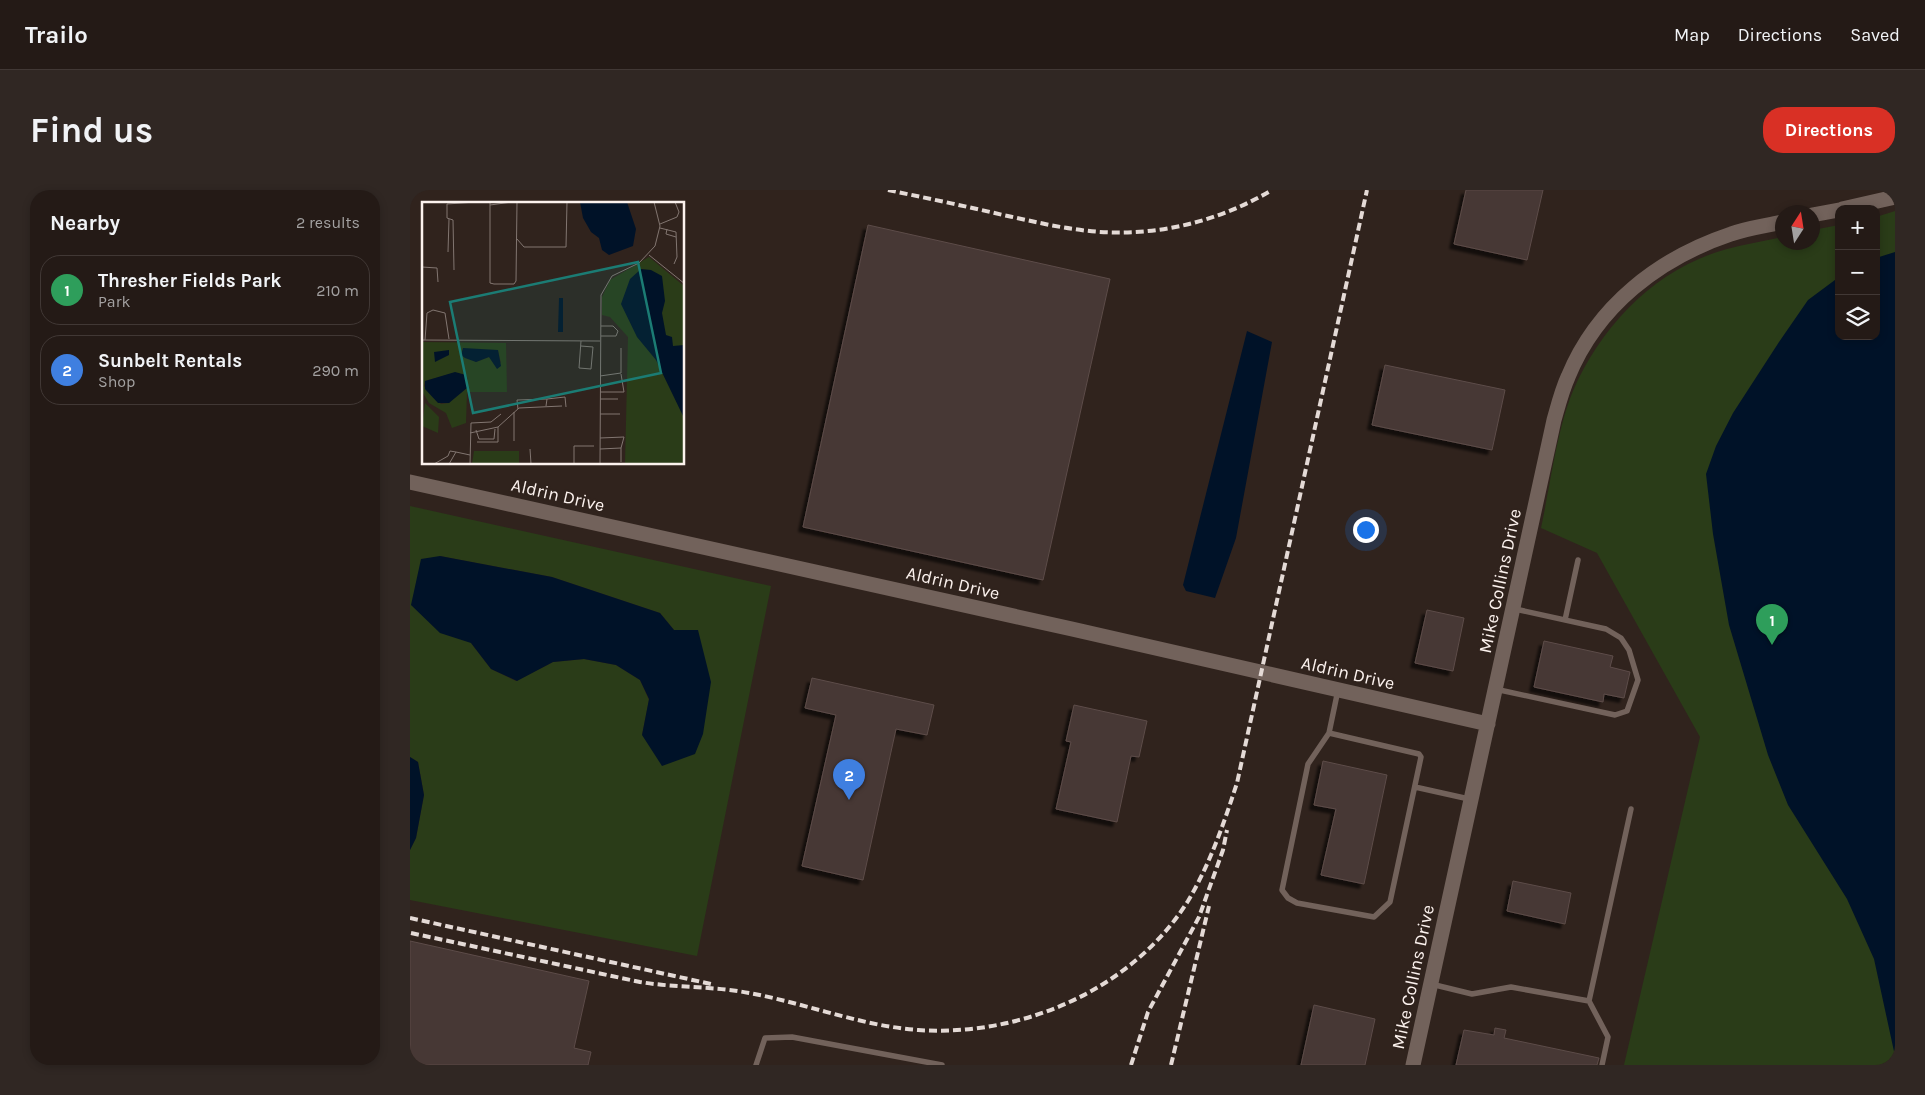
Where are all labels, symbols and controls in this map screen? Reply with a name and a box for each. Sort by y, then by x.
text: Trailo [25,21,88,49]
text: Map [1674,24,1710,46]
text: Directions [1738,24,1822,46]
text: Saved [1850,24,1900,46]
button: Directions [1763,107,1895,153]
text: Find us [30,110,153,151]
inset map [422,202,685,465]
north arrow [1775,205,1820,250]
map controls [1835,205,1880,340]
button: + [1835,205,1880,250]
text: Nearby [50,211,120,235]
text: 2 results [296,213,360,232]
button: − [1835,250,1880,295]
text: Thresher Fields Park [98,270,281,292]
text: 1 [64,281,70,300]
text: 210 m [316,281,359,300]
text: Park [98,292,130,311]
button: layers [1835,295,1880,340]
text: Sunbelt Rentals [98,350,242,372]
text: 2 [62,361,72,380]
text: 290 m [312,361,359,380]
text: Shop [98,372,135,391]
street label: Aldrin Drive [509,474,607,516]
street label: Mike Collins Drive [1474,507,1526,655]
your location [1353,517,1379,543]
street label: Aldrin Drive [904,562,1002,604]
pin: 1 [1756,604,1788,645]
street label: Aldrin Drive [1299,652,1397,694]
pin: 2 [833,759,865,800]
street label: Mike Collins Drive [1387,903,1439,1051]

